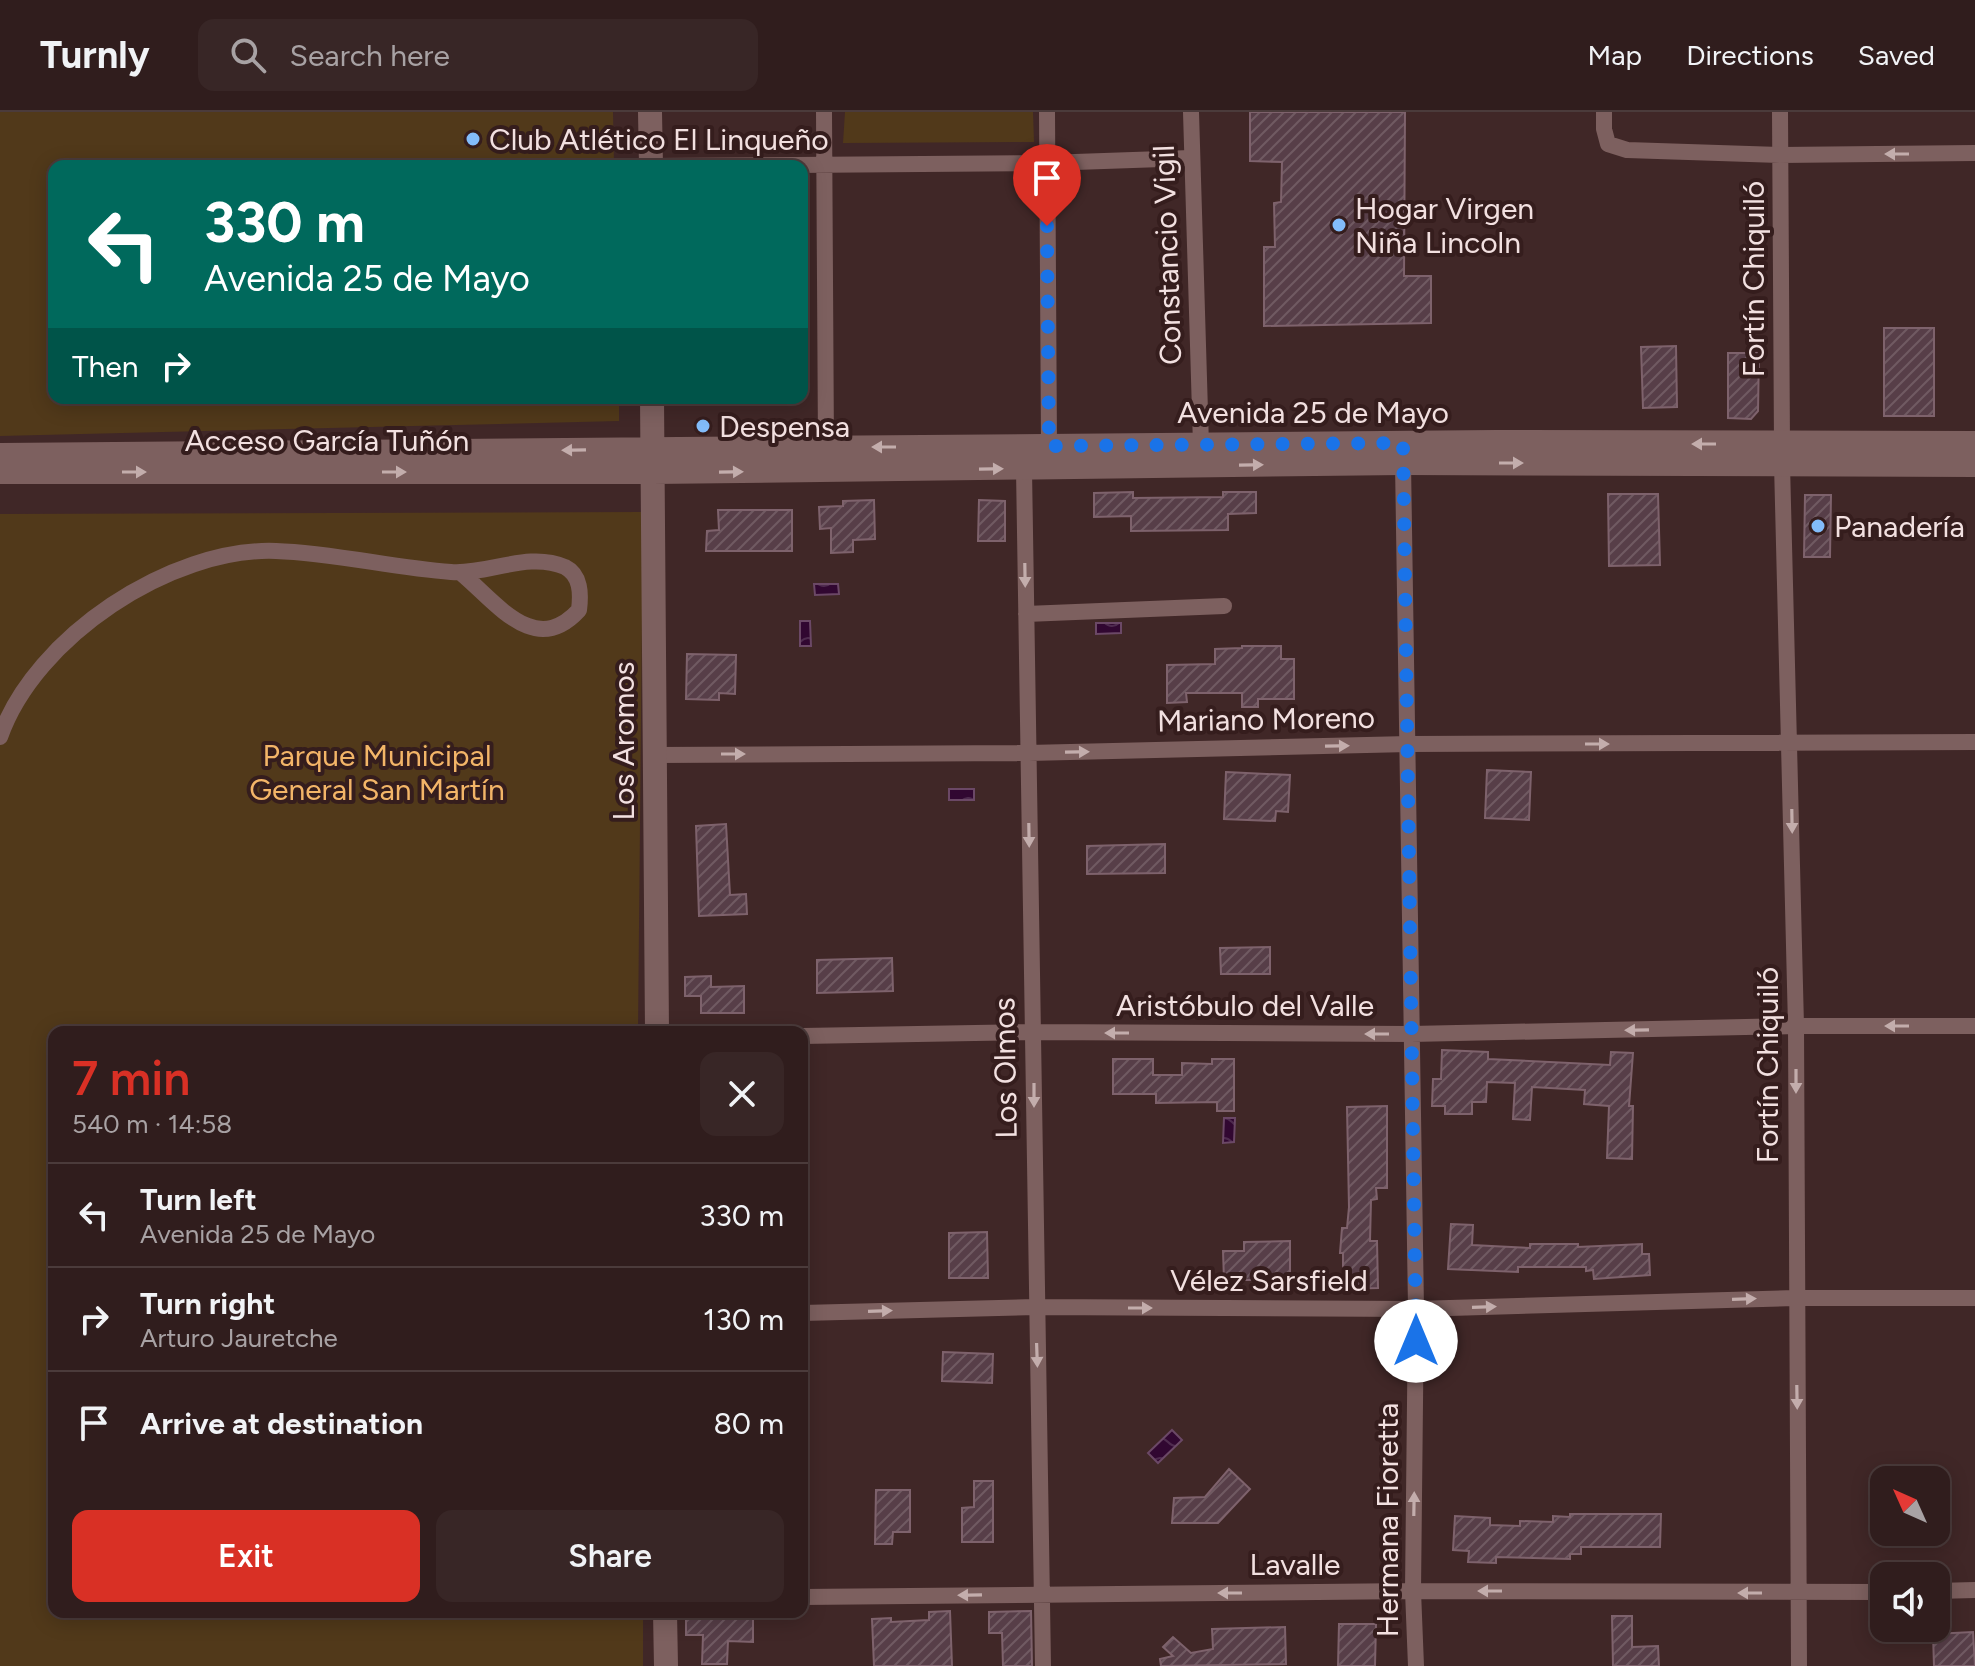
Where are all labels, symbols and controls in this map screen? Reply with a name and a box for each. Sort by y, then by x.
search box [198,19,758,91]
text: Turnly [40,32,150,78]
icon: search [226,33,270,77]
text: Search here [290,37,450,74]
text: Map [1588,38,1642,72]
text: Directions [1686,38,1814,72]
text: Saved [1858,38,1935,72]
place label: Club Atlético El Linqueño [489,121,829,158]
marker: Club Atlético El Linqueño [464,130,482,148]
pin [1013,144,1081,226]
street label: Constancio Vigil [1145,144,1189,366]
one-way arrow [1884,148,1909,160]
icon: arrive [1025,156,1069,200]
street label: Fortín Chiquiló [1735,181,1772,377]
text: 330 m [204,189,365,256]
place label: Hogar Virgen Niña Lincoln [1355,190,1534,261]
icon: left [72,192,176,296]
marker: Hogar Virgen Niña Lincoln [1330,216,1348,234]
text: Avenida 25 de Mayo [204,257,530,300]
icon: right [154,344,198,388]
text: Then [72,348,138,385]
street label: Avenida 25 de Mayo [1177,394,1449,431]
place label: Despensa [719,408,850,445]
marker: Despensa [694,417,712,435]
street label: Acceso García Tuñón [185,422,469,459]
one-way arrow [1691,438,1716,450]
one-way arrow [871,441,896,454]
one-way arrow [561,444,586,456]
one-way arrow [1499,457,1524,469]
one-way arrow [1239,459,1264,472]
one-way arrow [979,463,1004,475]
one-way arrow [122,466,147,478]
one-way arrow [382,466,407,478]
one-way arrow [719,466,744,478]
place label: Panadería [1834,508,1965,545]
marker: Panadería [1809,517,1827,535]
one-way arrow [1019,563,1031,588]
street label: Los Aromos [605,661,642,821]
street label: Mariano Moreno [1157,699,1375,739]
park label: Parque Municipal General San Martín [249,737,505,808]
one-way arrow [1585,738,1610,750]
one-way arrow [1325,740,1350,752]
one-way arrow [1065,745,1090,758]
one-way arrow [721,748,746,761]
one-way arrow [1785,809,1798,834]
one-way arrow [1023,823,1036,848]
street label: Fortín Chiquiló [1749,967,1786,1163]
street label: Aristóbulo del Valle [1116,987,1374,1024]
street label: Los Olmos [985,997,1025,1139]
one-way arrow [1884,1020,1909,1032]
one-way arrow [1624,1023,1649,1036]
one-way arrow [1104,1027,1129,1039]
one-way arrow [1364,1028,1389,1040]
text: 7 min [72,1049,190,1107]
button: close [700,1052,784,1136]
one-way arrow [1790,1069,1802,1094]
one-way arrow [1028,1083,1040,1108]
text: 540 m · 14:58 [72,1108,232,1140]
text: Turn left [140,1181,257,1218]
icon: left [72,1193,116,1237]
text: 330 m [699,1197,784,1234]
text: Avenida 25 de Mayo [140,1218,375,1250]
street label: Vélez Sarsfield [1170,1262,1368,1299]
text: Turn right [140,1285,275,1322]
one-way arrow [1732,1293,1757,1306]
icon: right [72,1297,116,1341]
position arrow [1374,1299,1458,1383]
text: 130 m [703,1301,784,1338]
one-way arrow [1472,1301,1497,1314]
one-way arrow [1128,1302,1153,1314]
one-way arrow [868,1305,893,1318]
text: Arturo Jauretche [140,1322,338,1354]
one-way arrow [1030,1343,1043,1368]
one-way arrow [1790,1385,1803,1410]
icon: arrive [72,1401,116,1445]
street label: Hermana Fioretta [1369,1403,1406,1637]
text: Arrive at destination [140,1405,423,1442]
text: 80 m [713,1405,784,1442]
north arrow [1870,1466,1950,1546]
map controls [1870,1466,1950,1642]
one-way arrow [1408,1491,1420,1516]
button: Exit [72,1510,420,1602]
button: Share [436,1510,784,1602]
street label: Lavalle [1250,1546,1340,1583]
button: sound [1870,1562,1950,1642]
one-way arrow [1477,1585,1502,1598]
one-way arrow [1217,1586,1242,1599]
one-way arrow [1737,1587,1762,1599]
one-way arrow [957,1589,982,1601]

